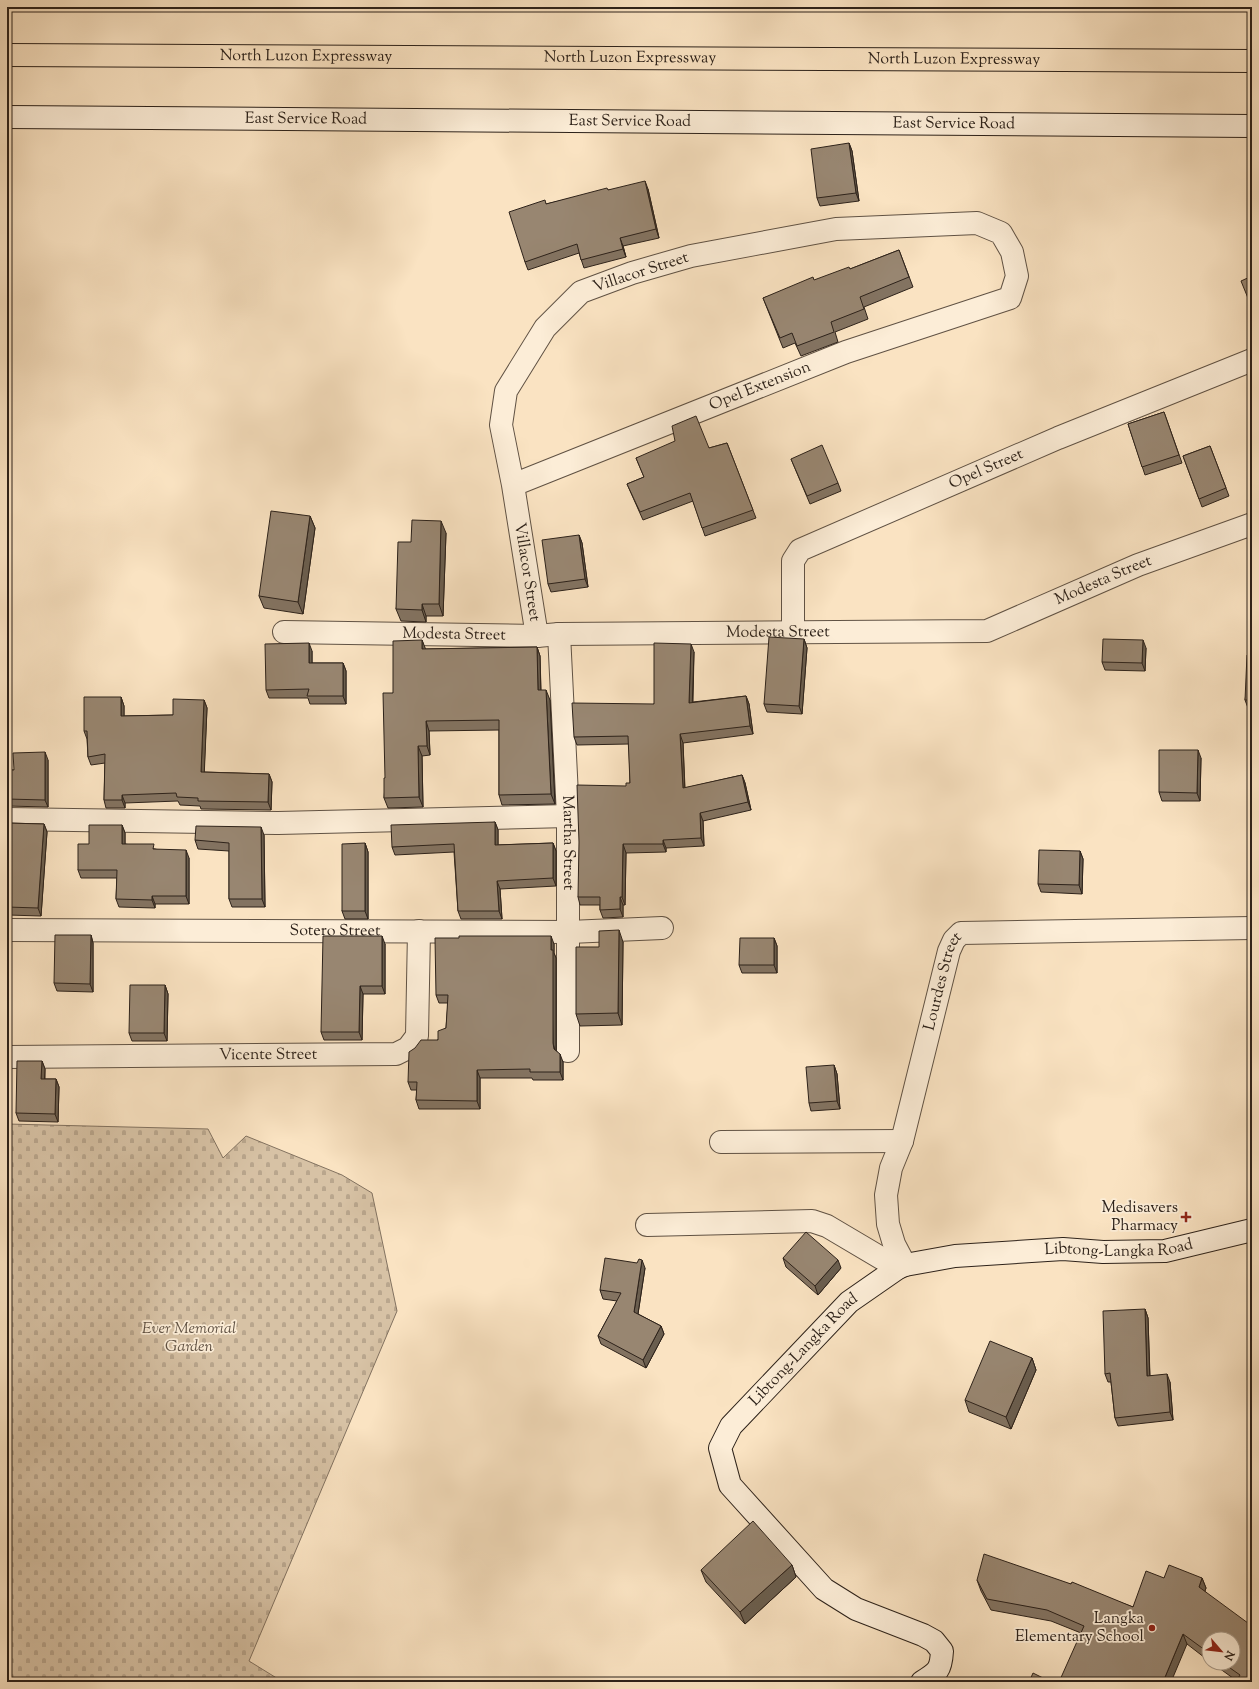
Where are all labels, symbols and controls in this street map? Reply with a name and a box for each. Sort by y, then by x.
street label: North Luzon Expressway [220,45,392,68]
street label: North Luzon Expressway [544,46,716,70]
street label: North Luzon Expressway [868,48,1040,71]
street label: East Service Road [245,107,367,131]
street label: East Service Road [569,110,691,133]
street label: East Service Road [893,112,1015,136]
street label: Villacor Street [590,247,692,299]
street label: Opel Extension [706,356,815,417]
street label: Opel Street [945,443,1028,496]
street label: Villacor Street [508,521,546,624]
street label: Modesta Street [1051,549,1155,611]
street label: Modesta Street [726,621,830,644]
street label: Modesta Street [402,622,506,647]
street label: Martha Street [555,795,580,891]
street label: Sotero Street [290,920,381,943]
street label: Lourdes Street [918,926,968,1033]
street label: Vicente Street [219,1043,318,1067]
place label: Medisavers Pharmacy [1101,1197,1178,1238]
marker: Medisavers Pharmacy [1181,1212,1191,1222]
street label: Libtong-Langka Road [1044,1233,1195,1264]
street label: Libtong-Langka Road [744,1288,863,1412]
park label: Ever Memorial Garden [142,1318,236,1359]
place label: Langka Elementary School [1015,1608,1145,1649]
marker: Langka Elementary School [1147,1623,1157,1633]
north arrow [1201,1631,1241,1671]
text: N [1220,1647,1239,1663]

